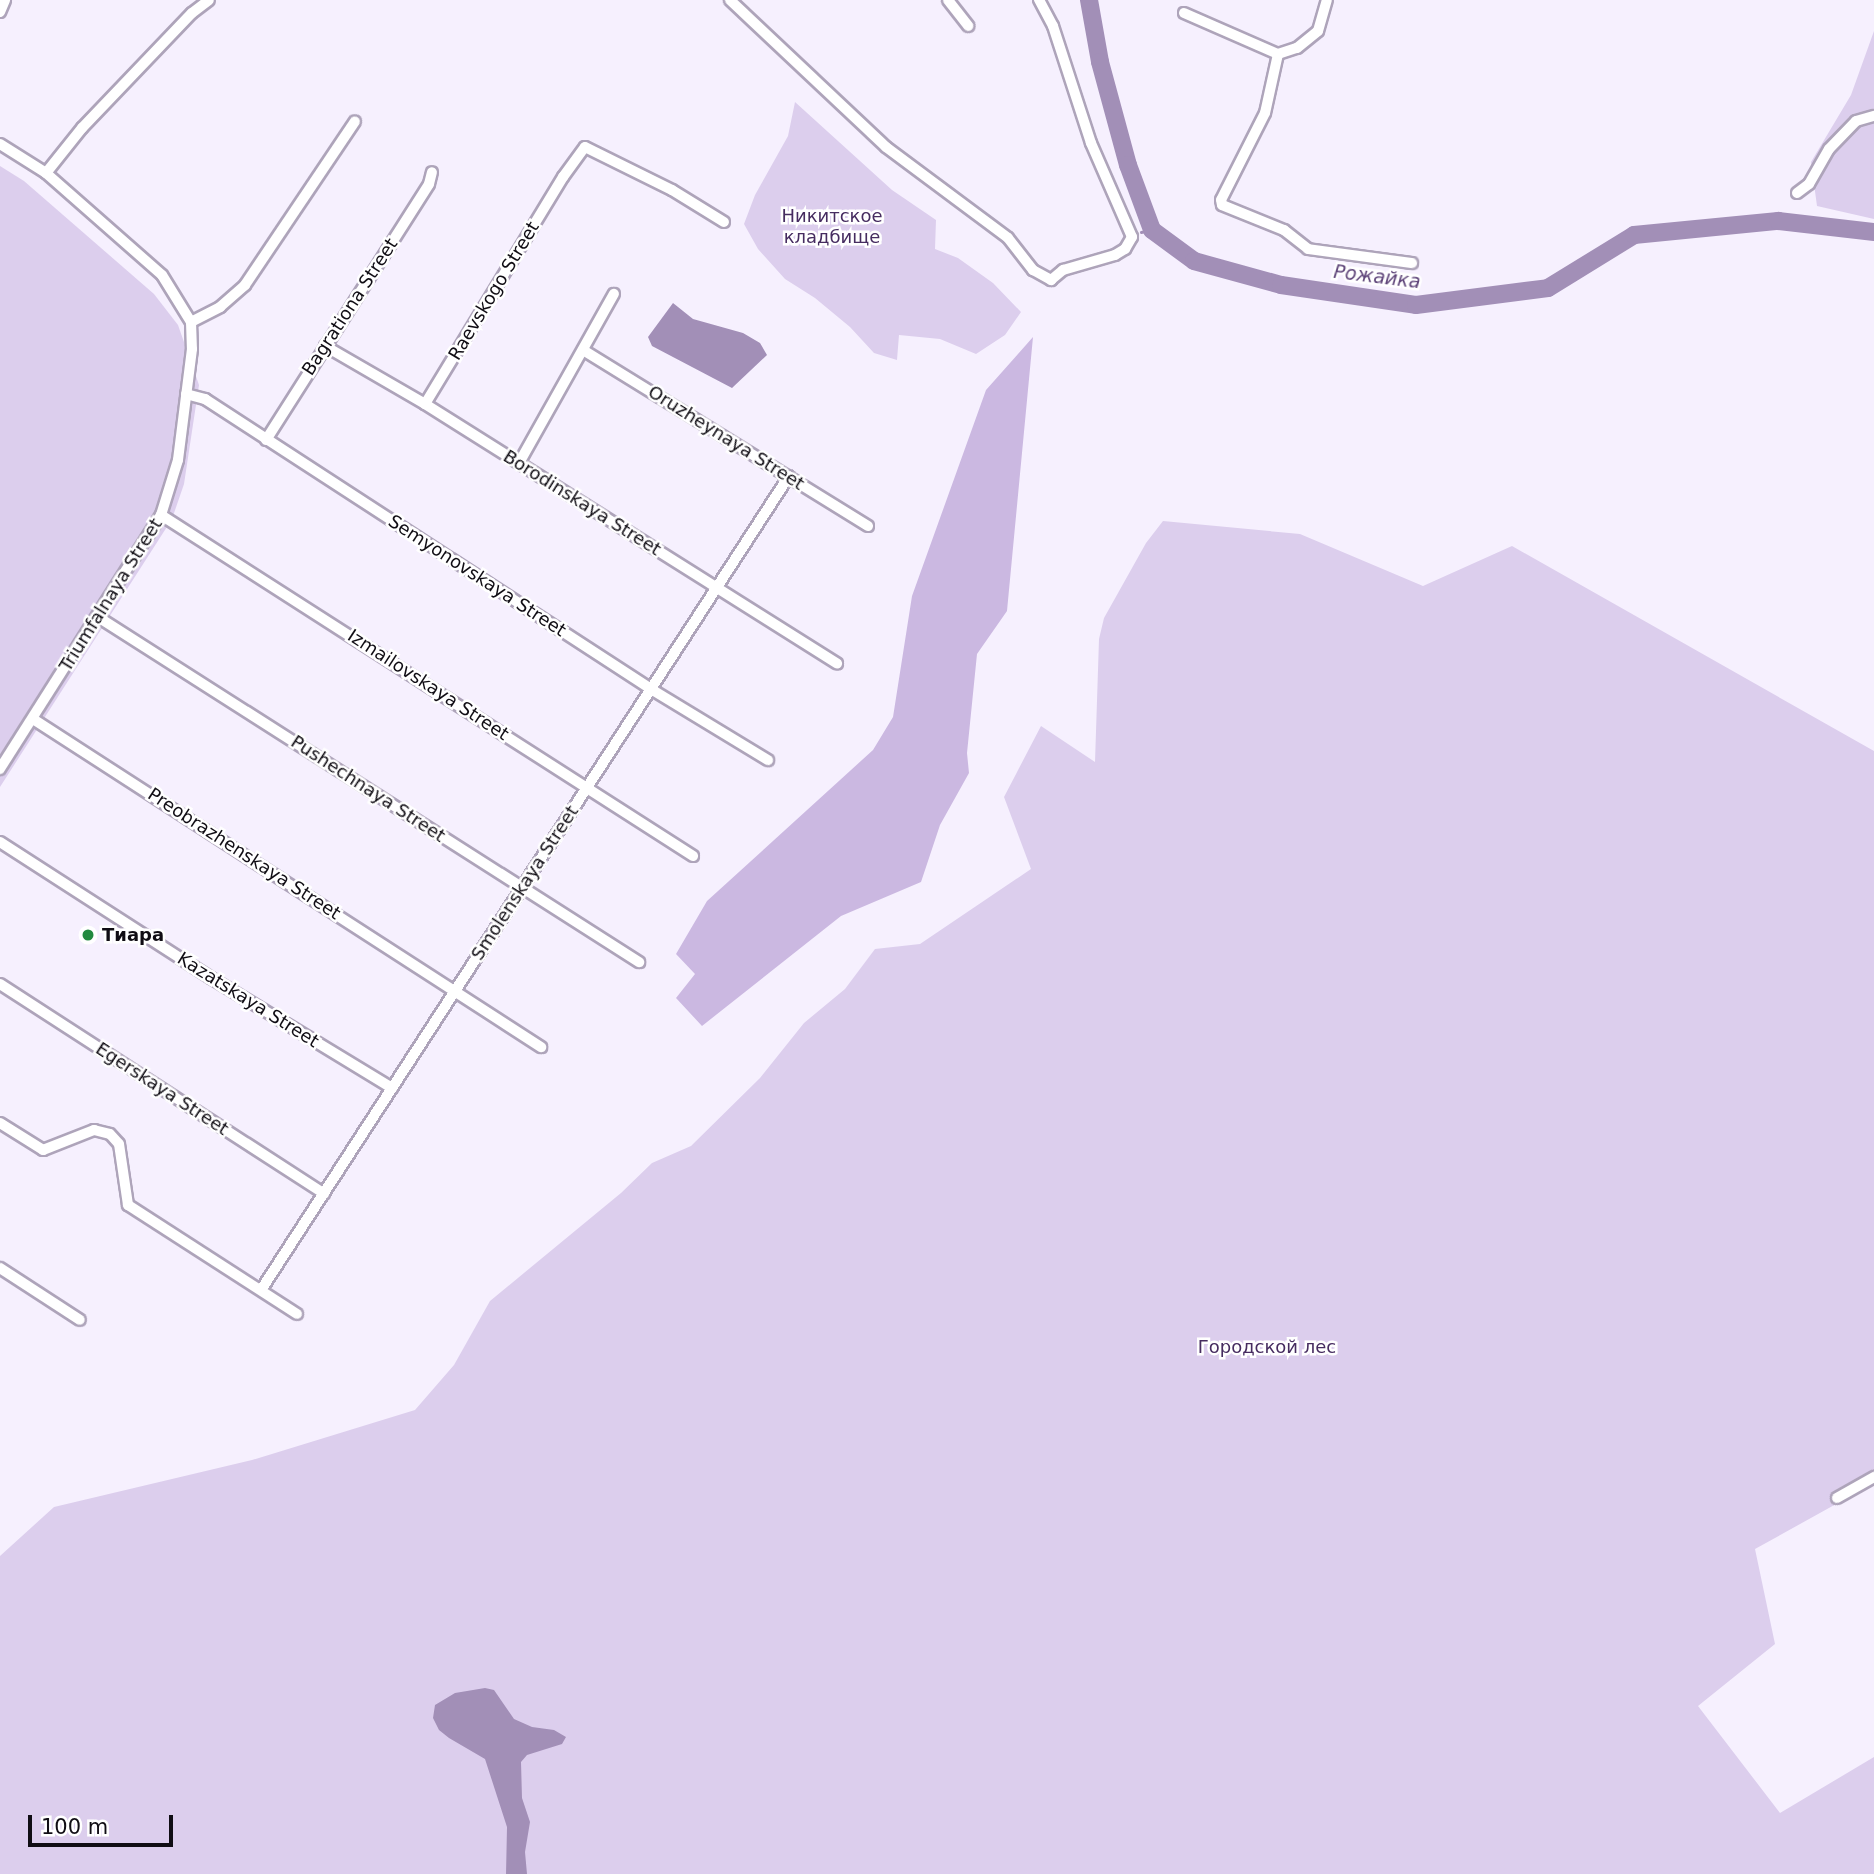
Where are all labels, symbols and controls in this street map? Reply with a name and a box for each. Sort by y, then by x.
park label: Никитское кладбище [781,206,883,248]
street label: Raevskogo Street [444,218,544,364]
street label: Bagrationa Street [298,234,402,380]
water label: Рожайка [1332,260,1422,294]
street label: Oruzheynaya Street [644,381,808,495]
street label: Borodinskaya Street [499,446,665,560]
street label: Semyonovskaya Street [384,510,570,642]
street label: Triumfalnaya Street [55,514,167,676]
street label: Izmailovskaya Street [343,625,513,745]
street label: Pushechnaya Street [287,731,449,847]
street label: Preobrazhenskaya Street [144,784,344,924]
street label: Smolenskaya Street [467,802,583,964]
place label: Тиара [102,924,164,946]
marker: Тиара [80,927,96,943]
street label: Kazatskaya Street [173,948,323,1052]
street label: Egerskaya Street [92,1038,232,1140]
park label: Городской лес [1198,1336,1336,1358]
scale bar [32,1800,177,1844]
text: 100 m [41,1815,108,1839]

